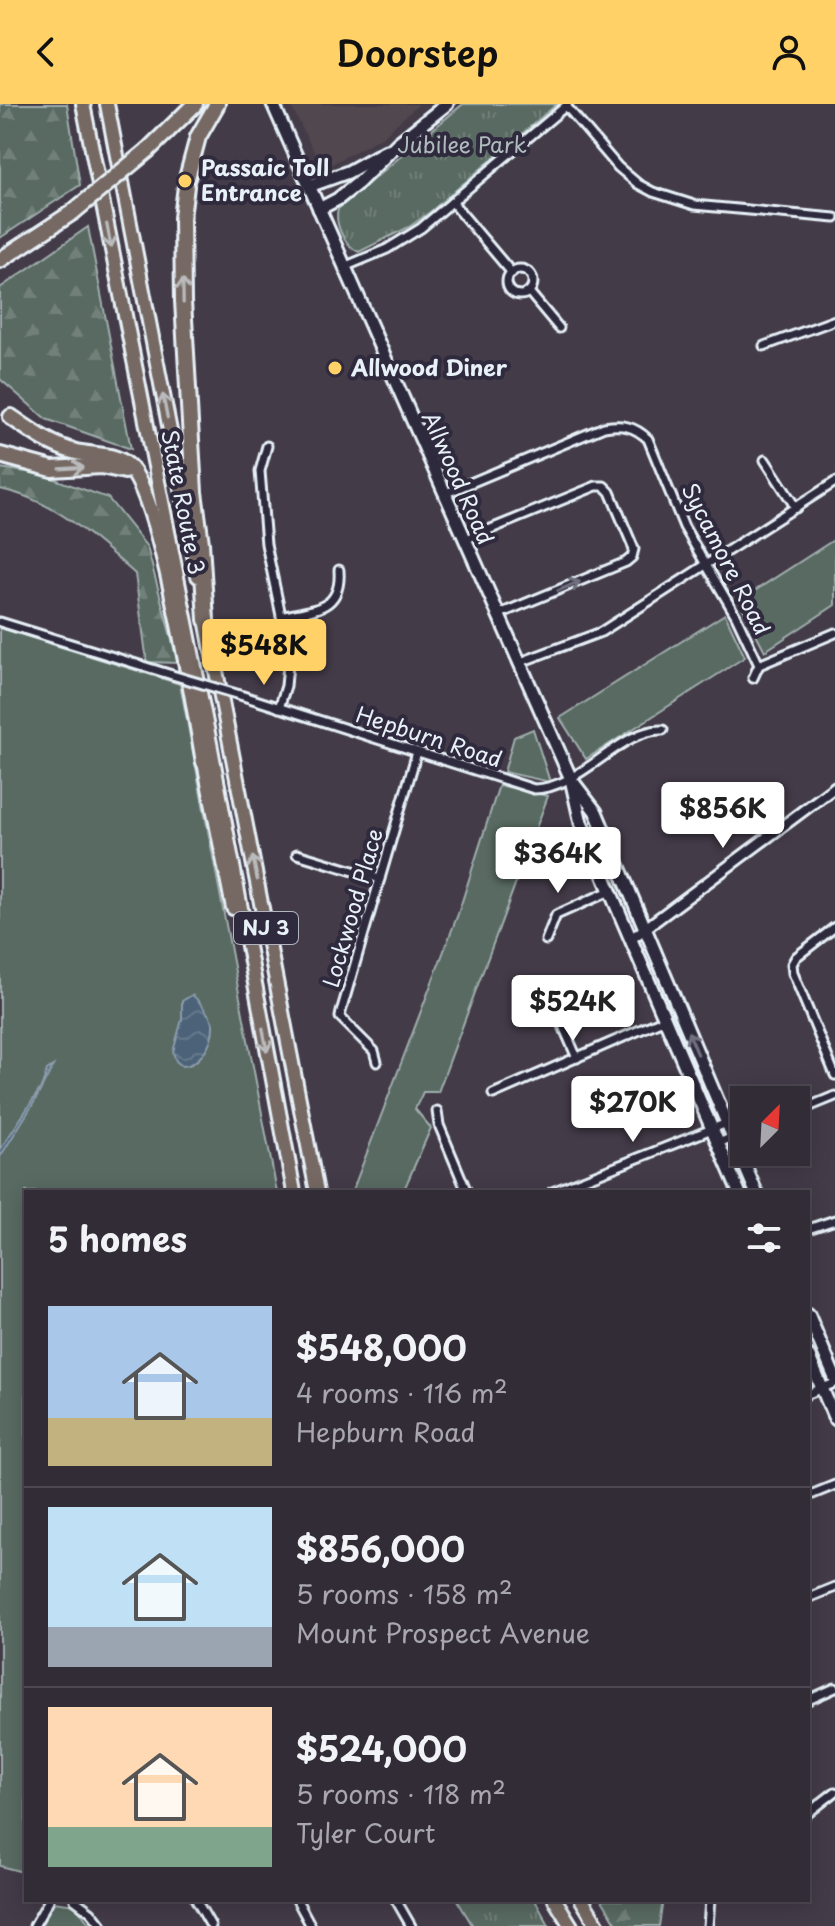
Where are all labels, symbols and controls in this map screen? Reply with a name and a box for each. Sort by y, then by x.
text: Doorstep [336,25,499,79]
icon: back [24,30,68,74]
icon: person [767,30,811,74]
park label: Jubilee Park [397,127,527,160]
place label: Passaic Toll Entrance [201,150,329,208]
marker: Passaic Toll Entrance [176,172,194,190]
one-way arrow [102,222,117,248]
one-way arrow [175,278,191,305]
place label: Allwood Diner [350,350,508,383]
marker: Allwood Diner [326,359,344,377]
one-way arrow [157,393,172,419]
street label: Allwood Road [415,405,504,549]
street label: State Route 3 [154,426,215,577]
one-way arrow [58,460,84,475]
street label: Sycamore Road [675,476,780,640]
one-way arrow [556,577,581,592]
pin: $548K [208,619,320,687]
text: $548K [220,625,308,664]
street label: Hepburn Road [352,696,507,775]
pin: $856K [667,782,779,850]
text: $856K [679,788,767,827]
street label: Lockwood Place [313,824,390,991]
pin: $364K [502,827,614,895]
text: $364K [514,833,602,872]
one-way arrow [246,856,261,881]
road number: NJ 3 [234,912,298,944]
pin: $524K [517,975,629,1043]
text: $524K [530,981,616,1020]
one-way arrow [259,1027,274,1053]
one-way arrow [685,1031,700,1056]
pin: $270K [577,1076,689,1144]
text: $270K [589,1082,677,1121]
north arrow [730,1086,810,1166]
map controls [730,1086,810,1166]
text: 5 homes [48,1212,187,1264]
icon: filters [742,1216,786,1260]
text: $548,000 [296,1321,467,1373]
icon: home [112,1338,208,1434]
text: 4 rooms · 116 m² [296,1373,508,1412]
text: Hepburn Road [296,1412,476,1451]
text: $856,000 [296,1522,465,1574]
icon: home [112,1539,208,1635]
text: 5 rooms · 158 m² [296,1574,513,1613]
text: Mount Prospect Avenue [296,1613,590,1652]
text: $524,000 [296,1722,467,1774]
icon: home [112,1739,208,1835]
text: 5 rooms · 118 m² [296,1774,506,1813]
text: Tyler Court [296,1813,435,1852]

